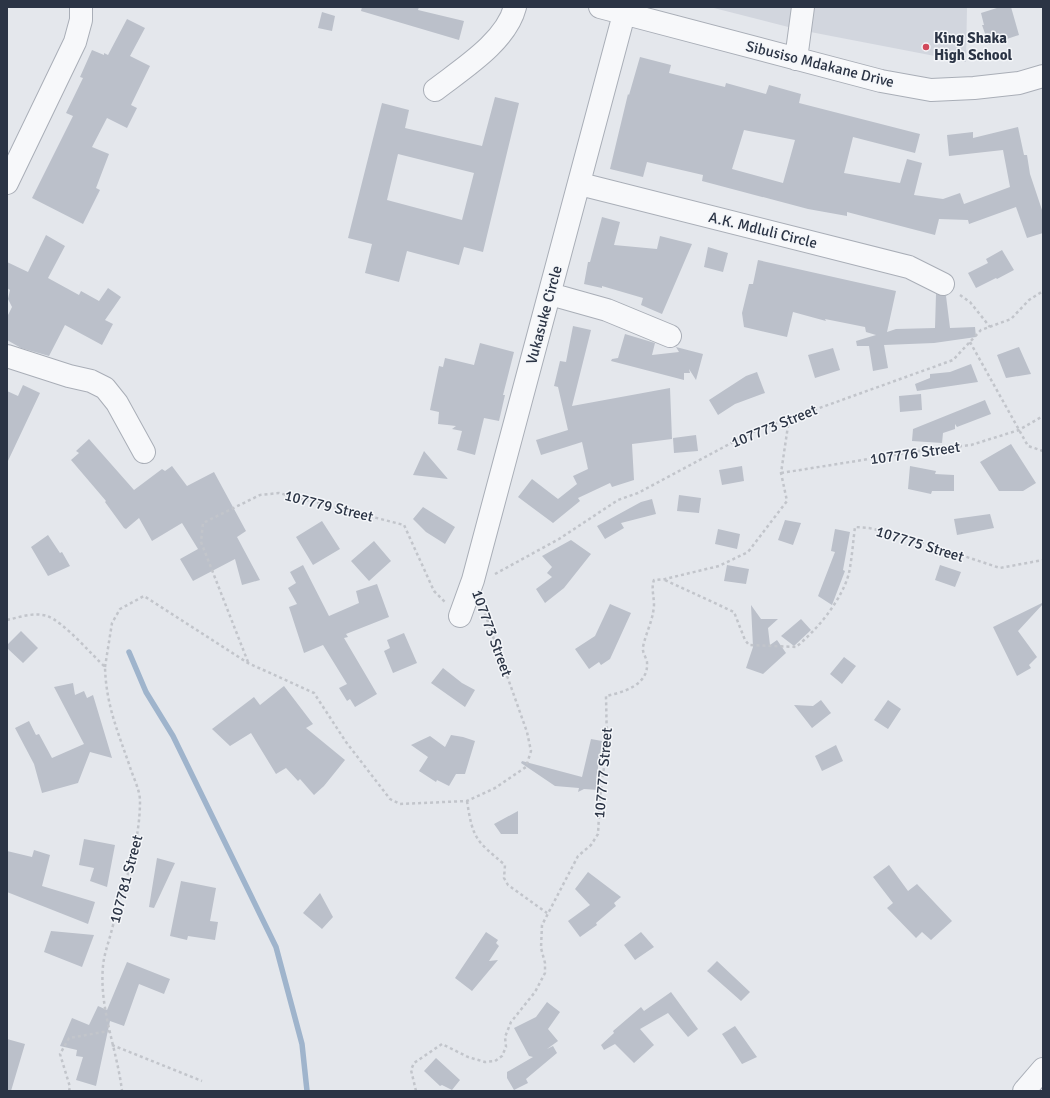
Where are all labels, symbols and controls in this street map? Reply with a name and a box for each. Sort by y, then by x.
place label: King Shaka High School [934,29,1013,64]
street label: Sibusiso Mdakane Drive [744,37,896,91]
marker: King Shaka High School [921,42,931,52]
street label: A.K. Mdluli Circle [707,208,819,252]
street label: Vukasuke Circle [522,264,566,366]
street label: 107773 Street [728,401,820,451]
street label: 107776 Street [869,438,961,468]
street label: 107779 Street [283,486,375,526]
street label: 107775 Street [874,522,966,566]
street label: 107773 Street [468,587,516,679]
street label: 107777 Street [590,727,616,819]
street label: 107781 Street [106,833,146,925]

